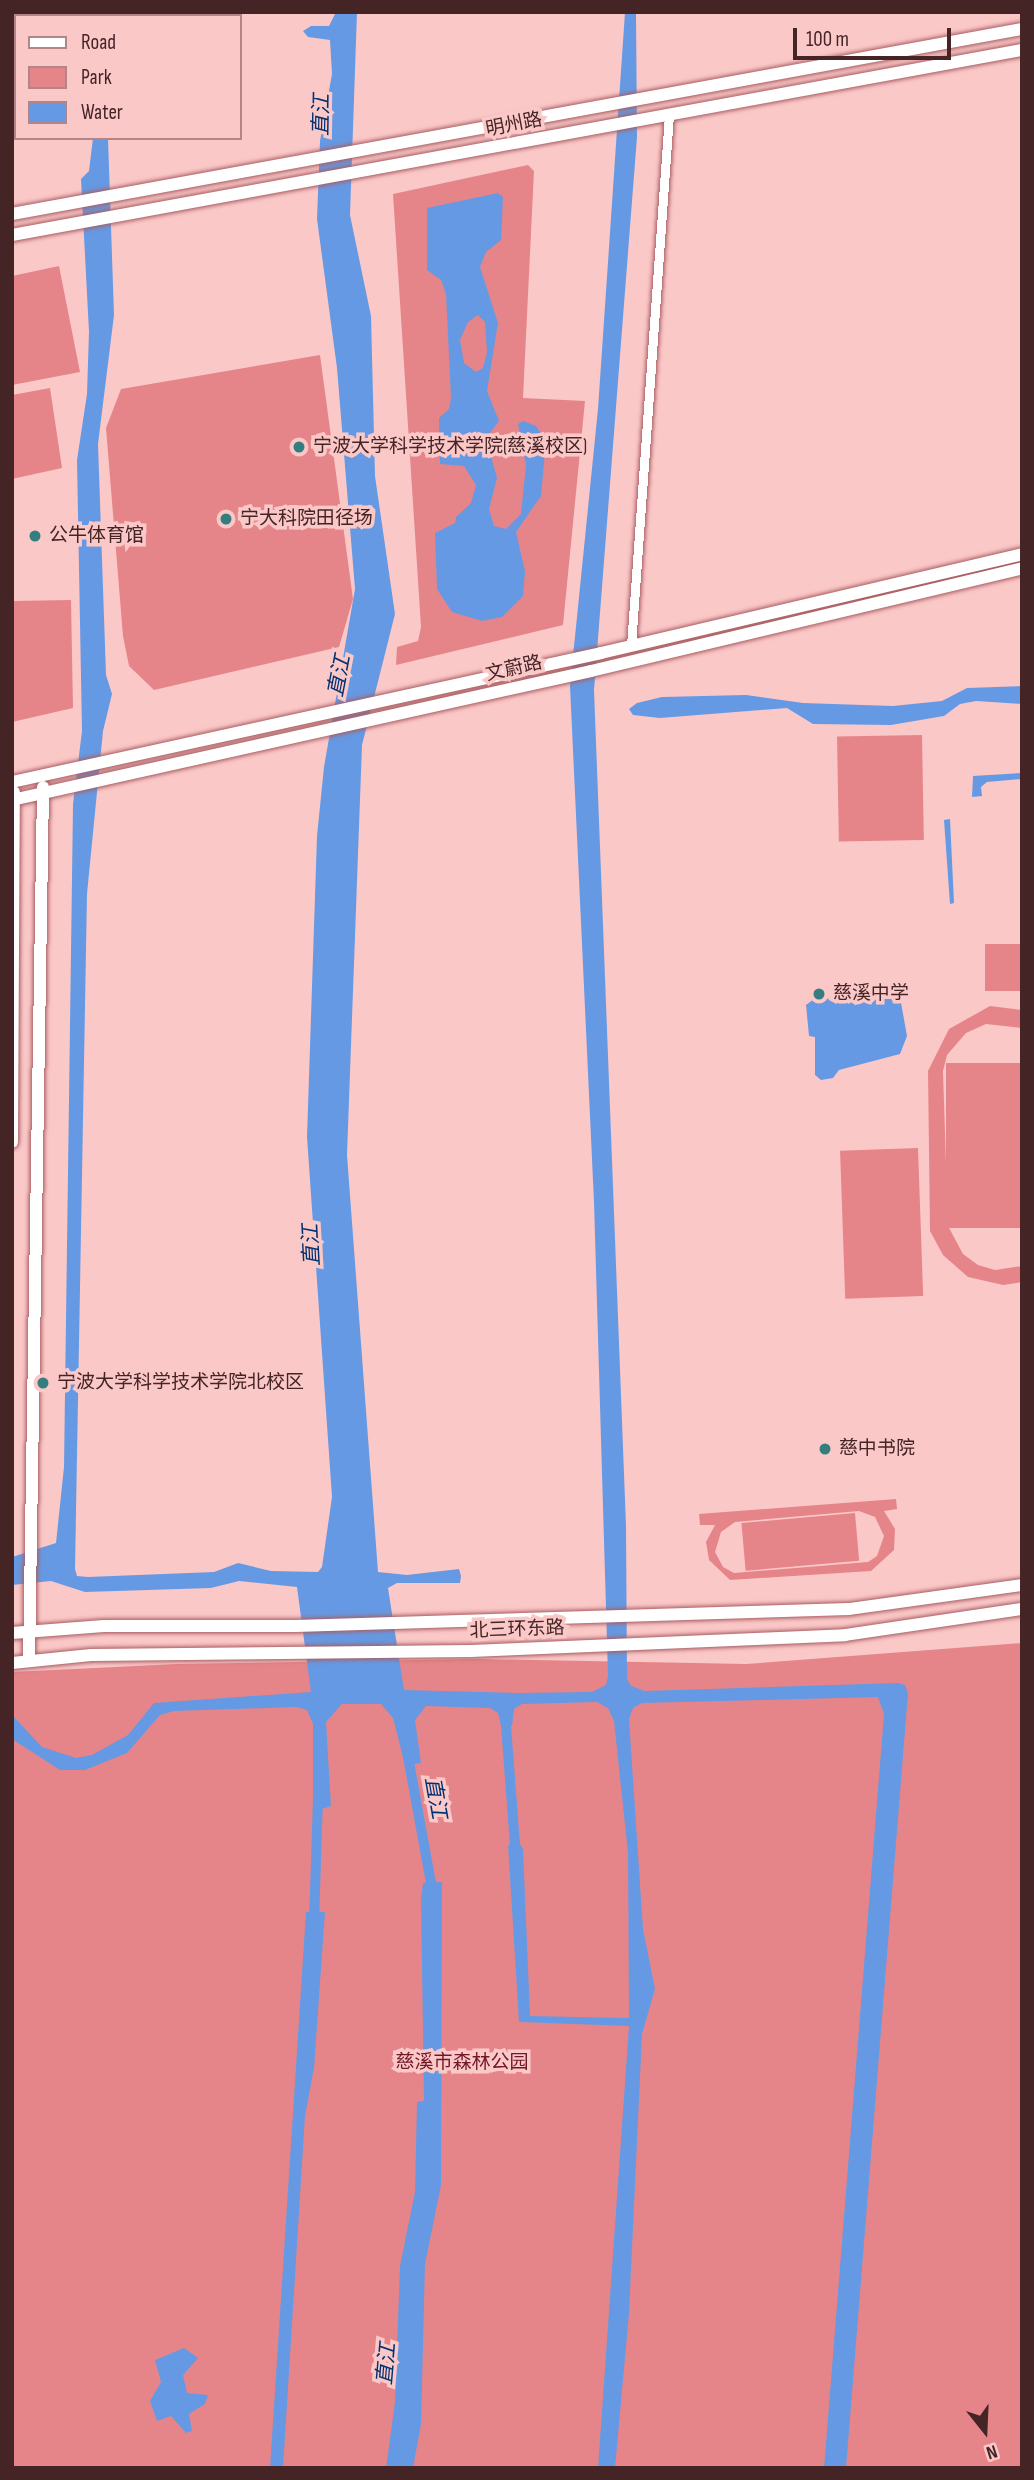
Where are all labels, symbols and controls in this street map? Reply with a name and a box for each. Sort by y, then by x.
legend [14,14,242,140]
scale bar [796,14,954,58]
text: 100 m [806,27,849,52]
text: Road [81,30,116,55]
text: Park [81,65,112,90]
water label: 直江 [309,94,335,136]
text: Water [81,100,123,125]
street label: 明州路 [484,108,544,142]
place label: 宁波大学科学技术学院(慈溪校区) [313,436,587,458]
marker: 宁波大学科学技术学院(慈溪校区) [291,439,307,455]
place label: 宁大科院田径场 [240,508,373,530]
marker: 宁大科院田径场 [218,511,234,527]
place label: 公牛体育馆 [49,525,144,547]
marker: 公牛体育馆 [27,528,43,544]
street label: 文蔚路 [484,651,544,687]
water label: 直江 [324,653,356,699]
place label: 慈溪中学 [833,983,909,1005]
marker: 慈溪中学 [811,986,827,1002]
water label: 直江 [298,1223,326,1267]
place label: 宁波大学科学技术学院北校区 [57,1372,304,1394]
marker: 宁波大学科学技术学院北校区 [35,1375,51,1391]
place label: 慈中书院 [839,1438,915,1460]
marker: 慈中书院 [817,1441,833,1457]
street label: 北三环东路 [469,1617,565,1643]
water label: 直江 [419,1775,451,1821]
park label: 慈溪市森林公园 [396,2052,528,2074]
water label: 直江 [373,2342,401,2386]
north arrow [950,2396,1020,2466]
text: N [983,2439,1000,2464]

